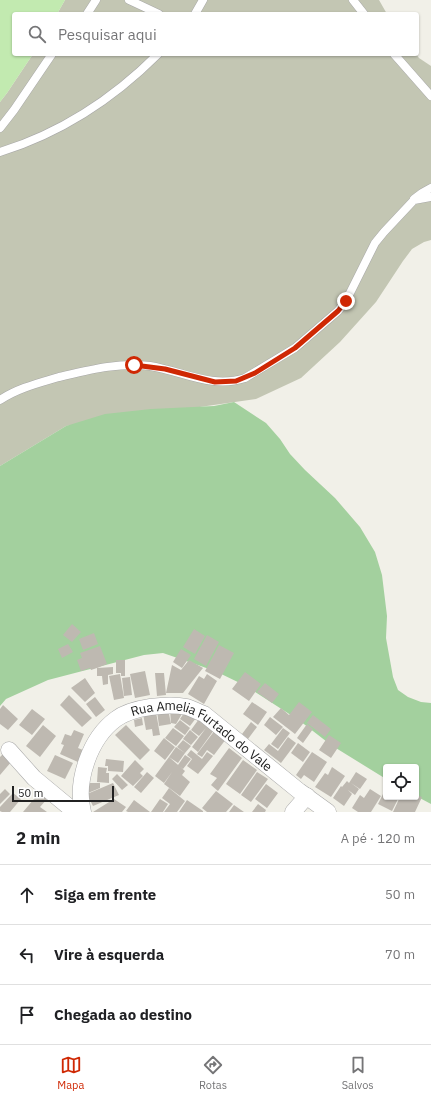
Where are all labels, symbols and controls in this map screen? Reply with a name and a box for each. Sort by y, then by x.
search box [12,12,419,56]
icon: search [26,23,48,45]
text: Pesquisar aqui [58,25,157,44]
route end [337,292,355,310]
route start [125,356,143,374]
street label: Rua Amelia Furtado do Vale [128,697,276,775]
map controls [383,764,419,800]
button: locate [383,764,419,800]
scale bar [12,784,114,803]
text: 50 m [18,786,43,800]
text: 2 min [16,827,60,849]
text: A pé · 120 m [341,830,415,847]
icon: ahead [16,884,38,906]
text: Siga em frente [54,885,156,904]
text: 50 m [385,886,415,903]
icon: left [16,944,38,966]
text: Vire à esquerda [54,945,164,964]
text: 70 m [385,946,415,963]
icon: arrive [16,1004,38,1026]
text: Chegada ao destino [54,1005,192,1024]
tab: Mapa [57,1054,84,1092]
tab: Rotas [199,1054,227,1092]
tab: Salvos [342,1054,374,1092]

